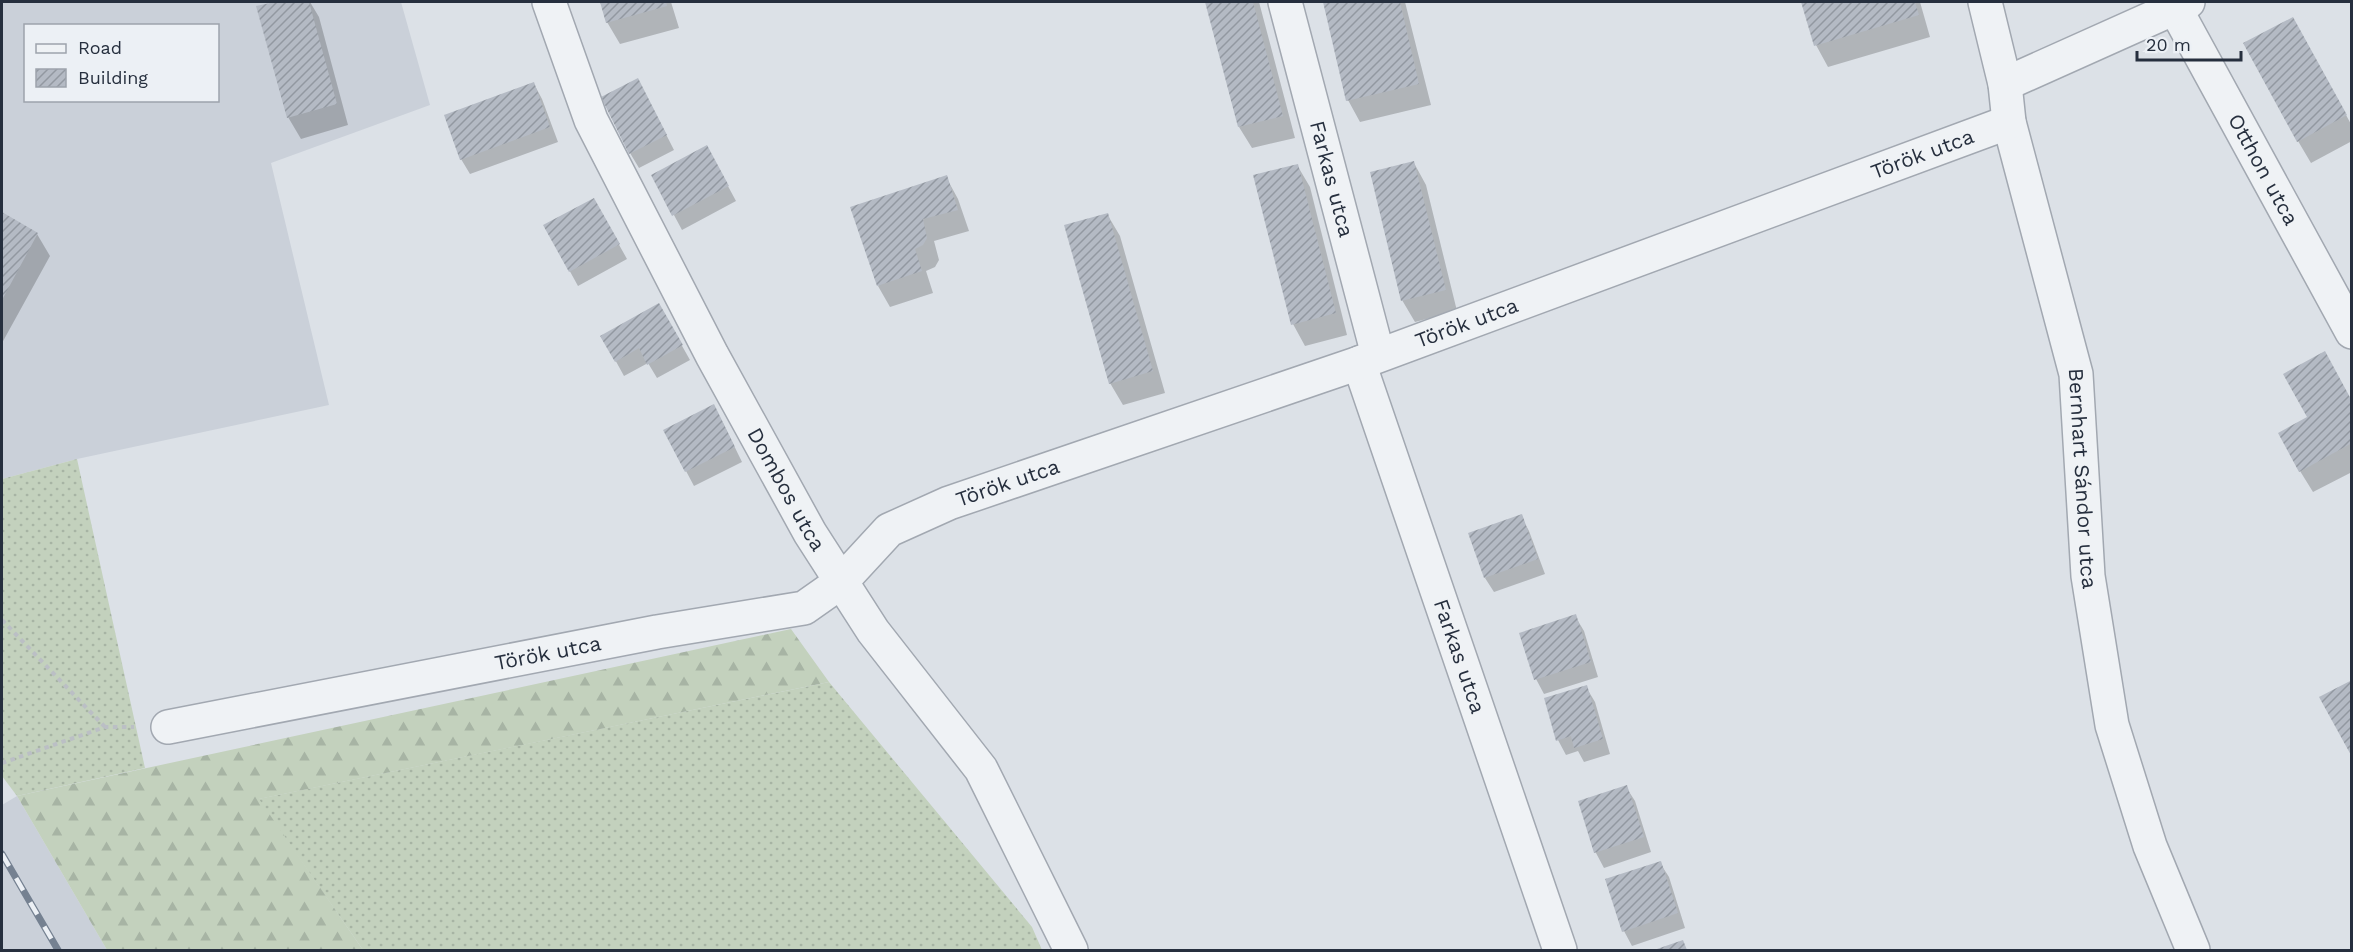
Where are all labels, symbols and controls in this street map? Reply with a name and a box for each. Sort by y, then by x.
legend [24,24,219,102]
scale bar [2137,24,2240,62]
text: 20 m [2146,34,2191,55]
text: Road [78,37,122,58]
text: Building [78,67,148,88]
street label: Otthon utca [2223,109,2304,229]
street label: Farkas utca [1305,118,1359,240]
street label: Török utca [1867,123,1977,184]
street label: Török utca [1412,292,1522,353]
street label: Bernhart Sándor utca [2064,367,2103,591]
street label: Dombos utca [742,423,831,555]
street label: Török utca [953,453,1063,512]
street label: Farkas utca [1429,596,1491,717]
street label: Török utca [492,630,603,675]

